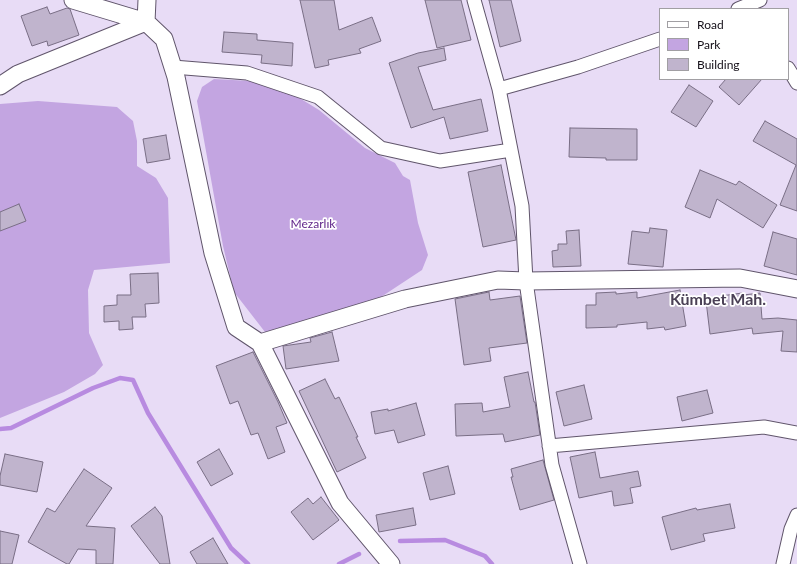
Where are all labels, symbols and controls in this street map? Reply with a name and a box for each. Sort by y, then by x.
legend [659,8,789,80]
text: Road [697,17,724,32]
text: Park [697,37,720,52]
text: Building [697,57,740,72]
park label: Mezarlık [291,217,335,231]
district label: Kümbet Mah. [670,290,766,310]

